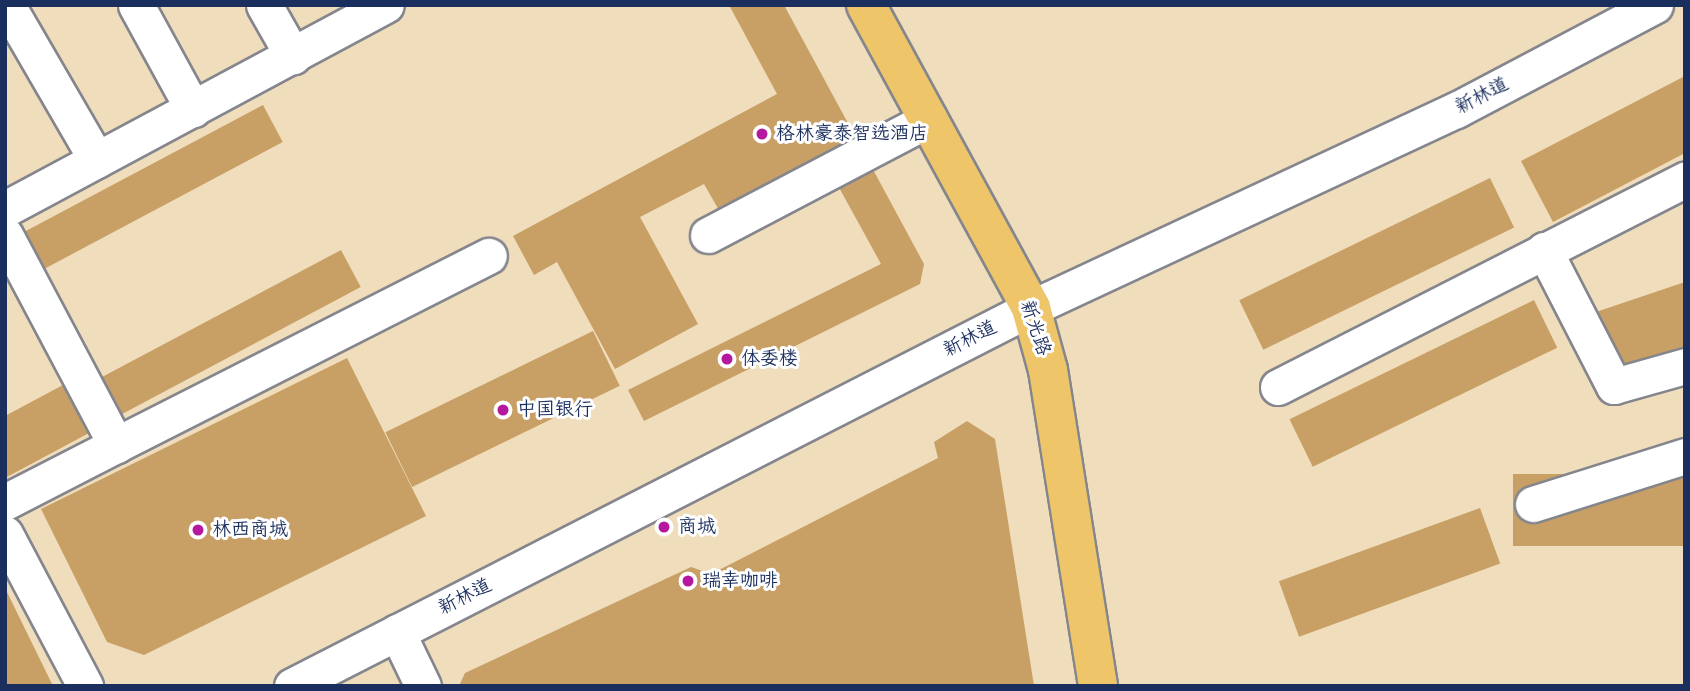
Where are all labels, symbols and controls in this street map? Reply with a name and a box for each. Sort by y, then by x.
street label: 新林道 [1451,73,1513,119]
place label: 格林豪泰智选酒店 [776,123,928,145]
marker: 格林豪泰智选酒店 [754,126,770,142]
street label: 新光路 [1015,297,1055,359]
street label: 新林道 [939,316,1001,362]
place label: 体委楼 [741,348,798,370]
marker: 体委楼 [719,351,735,367]
place label: 中国银行 [517,399,593,421]
marker: 中国银行 [495,402,511,418]
place label: 商城 [678,516,716,538]
place label: 林西商城 [212,519,288,541]
marker: 商城 [656,519,672,535]
marker: 林西商城 [190,522,206,538]
place label: 瑞幸咖啡 [702,570,778,592]
marker: 瑞幸咖啡 [680,573,696,589]
street label: 新林道 [434,574,496,620]

